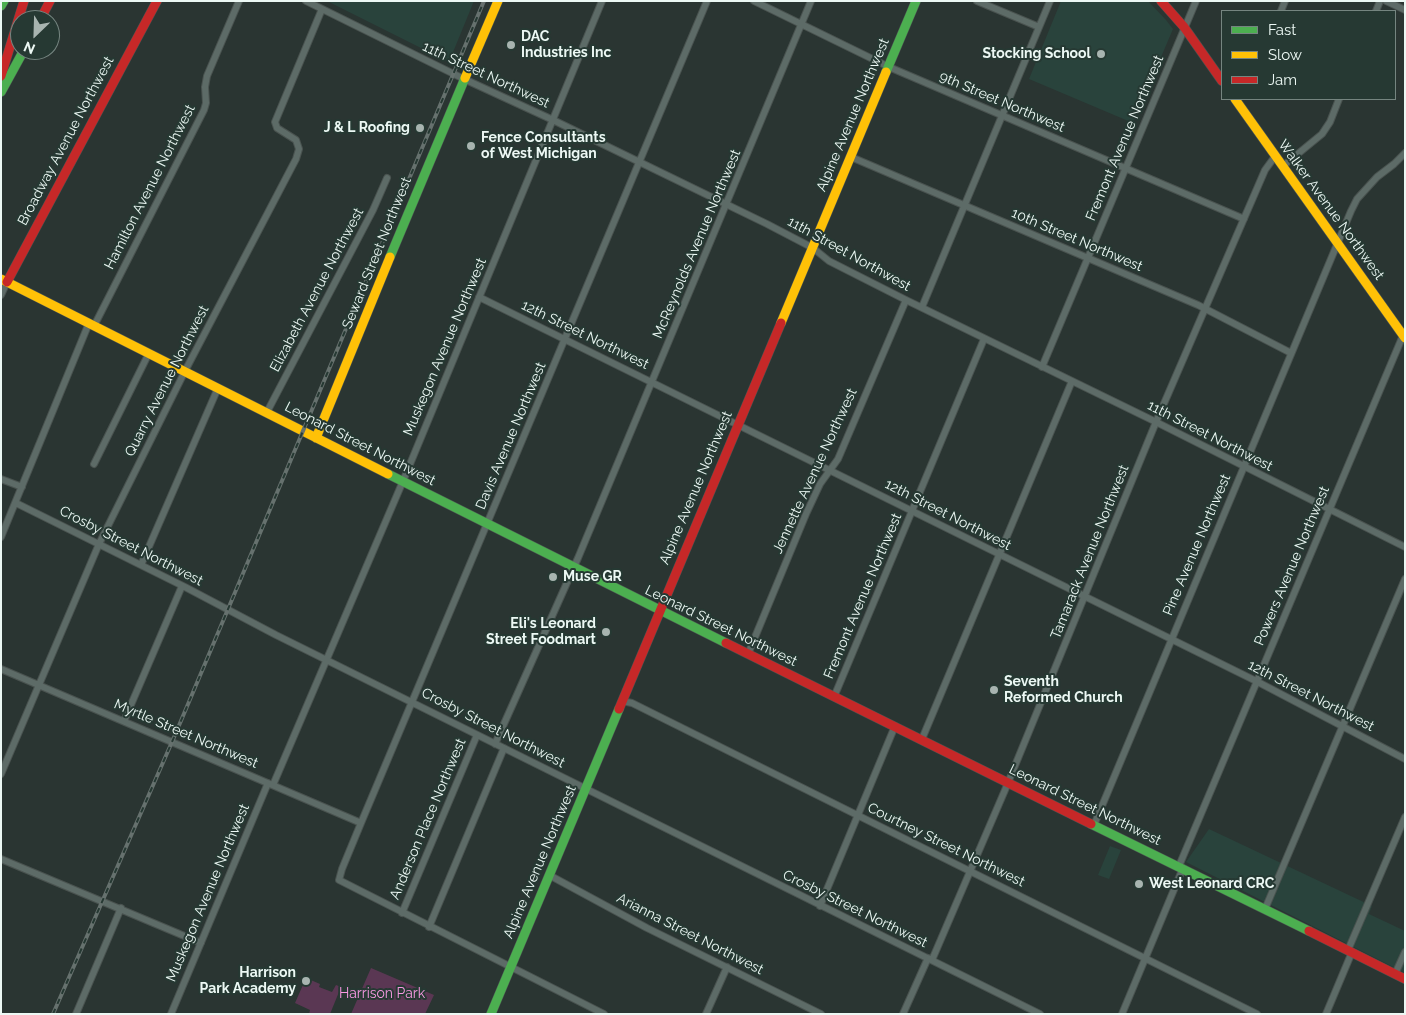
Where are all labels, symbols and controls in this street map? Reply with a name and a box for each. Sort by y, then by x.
north arrow [10,10,60,60]
legend [1221,10,1396,100]
text: Fast [1268,21,1296,39]
place label: DAC Industries Inc [521,29,611,62]
street label: Alpine Avenue Northwest [813,36,893,194]
text: N [21,38,37,57]
street label: 11th Street Northwest [420,38,552,112]
marker: DAC Industries Inc [505,39,517,51]
place label: Stocking School [983,46,1091,62]
text: Slow [1268,46,1302,64]
marker: Stocking School [1095,48,1107,60]
street label: Fremont Avenue Northwest [1082,53,1168,223]
street label: Broadway Avenue Northwest [14,54,118,228]
street label: 9th Street Northwest [937,68,1067,136]
text: Jam [1268,71,1297,89]
street label: Hamilton Avenue Northwest [101,102,199,272]
place label: J & L Roofing [324,120,410,136]
marker: J & L Roofing [414,122,426,134]
place label: Fence Consultants of West Michigan [481,130,606,162]
street label: Walker Avenue Northwest [1274,137,1388,283]
marker: Fence Consultants of West Michigan [465,140,477,152]
street label: McReynolds Avenue Northwest [649,147,745,341]
street label: Seward Street Northwest [339,175,415,331]
street label: Elizabeth Avenue Northwest [267,205,367,375]
street label: 10th Street Northwest [1009,205,1145,275]
street label: 11th Street Northwest [784,213,914,295]
street label: Muskegon Avenue Northwest [400,256,490,438]
street label: 12th Street Northwest [519,297,651,373]
street label: Quarry Avenue Northwest [121,303,213,459]
street label: Davis Avenue Northwest [472,360,550,512]
street label: Jennette Avenue Northwest [769,386,861,556]
street label: 11th Street Northwest [1145,397,1275,475]
street label: Leonard Street Northwest [282,399,438,489]
street label: Alpine Avenue Northwest [656,409,736,567]
street label: Tamarack Avenue Northwest [1047,462,1133,642]
street label: Pine Avenue Northwest [1160,472,1234,618]
street label: 12th Street Northwest [882,476,1014,554]
street label: Powers Avenue Northwest [1251,484,1333,648]
street label: Crosby Street Northwest [56,502,206,590]
street label: Fremont Avenue Northwest [820,511,906,681]
place label: Muse GR [563,569,622,585]
marker: Muse GR [547,571,559,583]
street label: Leonard Street Northwest [642,582,800,670]
place label: Eli's Leonard Street Foodmart [486,616,596,648]
marker: Eli's Leonard Street Foodmart [600,626,612,638]
street label: 12th Street Northwest [1245,657,1377,735]
place label: Seventh Reformed Church [1004,674,1123,706]
street label: Crosby Street Northwest [418,684,568,772]
marker: Seventh Reformed Church [988,684,1000,696]
street label: Myrtle Street Northwest [111,696,261,772]
street label: Anderson Place Northwest [386,736,470,902]
street label: Leonard Street Northwest [1006,761,1164,849]
street label: Alpine Avenue Northwest [500,783,580,941]
street label: Courtney Street Northwest [865,800,1027,890]
street label: Muskegon Avenue Northwest [163,802,253,984]
street label: Crosby Street Northwest [780,867,930,951]
place label: West Leonard CRC [1149,876,1274,892]
marker: West Leonard CRC [1133,878,1145,890]
street label: Arianna Street Northwest [614,890,766,978]
place label: Harrison Park Academy [200,965,296,998]
marker: Harrison Park Academy [300,975,312,987]
park label: Harrison Park [339,986,425,1002]

